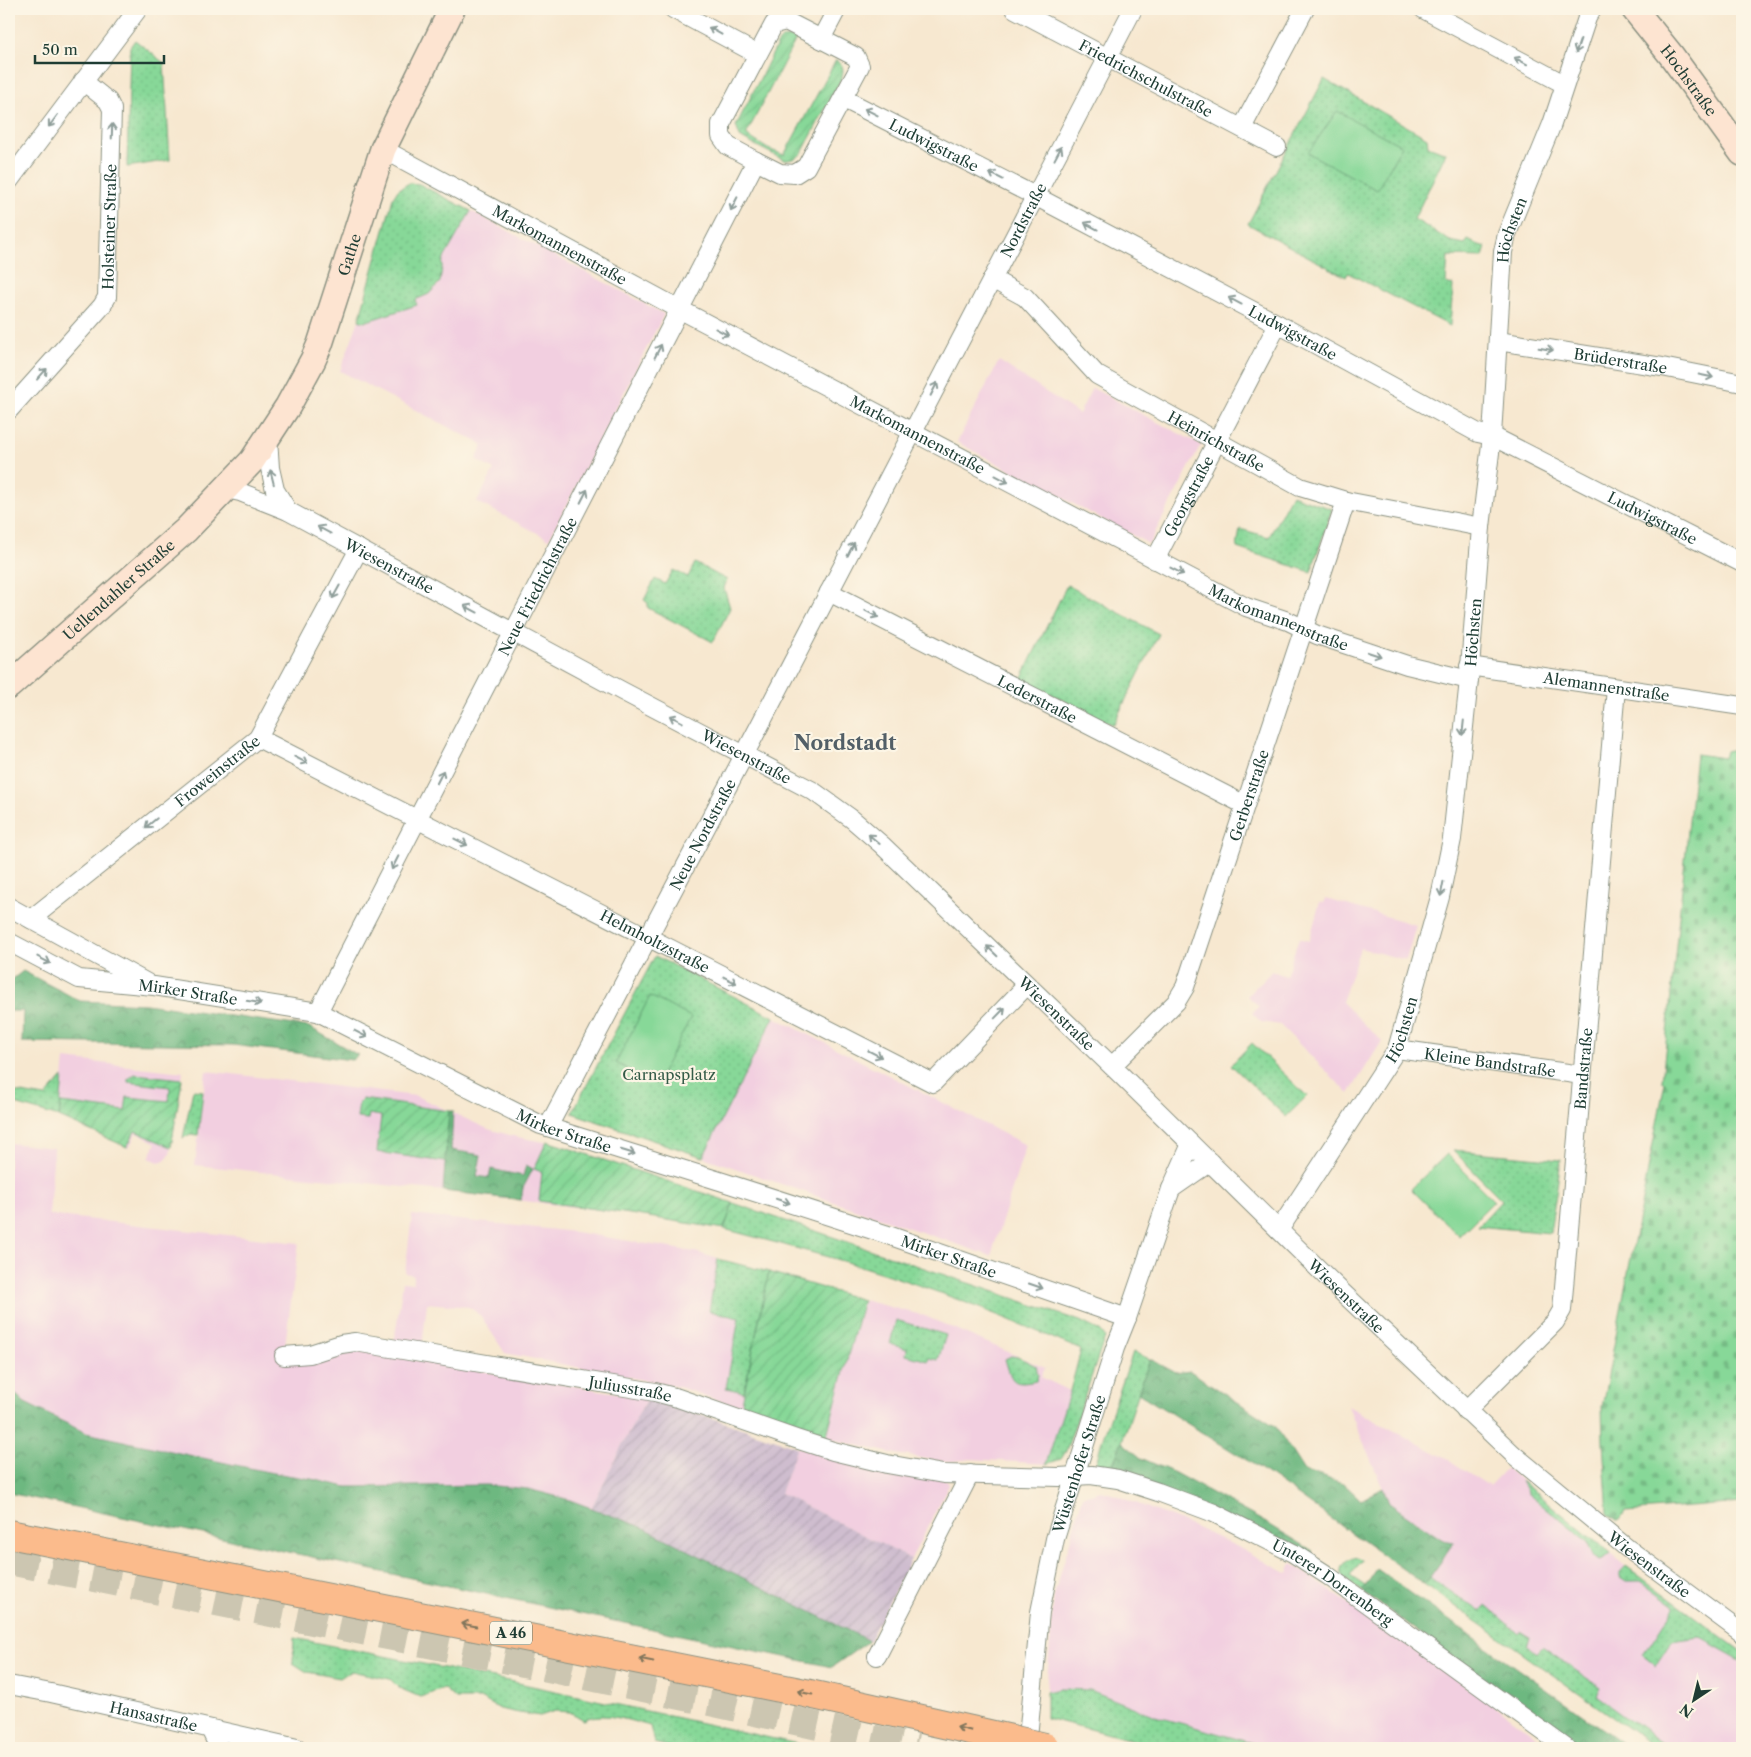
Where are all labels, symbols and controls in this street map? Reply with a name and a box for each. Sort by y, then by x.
one-way arrow [708,26,723,36]
scale bar [35,32,164,64]
street label: Friedrichschulstraße [1076,35,1216,121]
one-way arrow [1572,38,1582,54]
text: 50 m [42,40,78,59]
street label: Hochstraße [1657,41,1721,120]
one-way arrow [1514,56,1529,66]
one-way arrow [863,107,878,117]
one-way arrow [48,114,59,127]
street label: Ludwigstraße [886,114,982,175]
one-way arrow [107,123,117,140]
one-way arrow [1054,146,1063,161]
street label: Holsteiner Straße [98,164,120,290]
one-way arrow [988,171,1003,181]
street label: Nordstraße [996,179,1050,260]
street label: Höchsten [1493,194,1531,263]
one-way arrow [729,197,739,212]
street label: Markomannenstraße [489,201,630,289]
one-way arrow [1084,220,1099,230]
street label: Gathe [333,231,365,278]
one-way arrow [1227,296,1242,306]
street label: Ludwigstraße [1245,301,1341,364]
one-way arrow [714,328,729,337]
one-way arrow [654,344,663,359]
one-way arrow [1538,344,1554,354]
street label: Brüderstraße [1572,344,1669,377]
one-way arrow [36,367,47,380]
one-way arrow [1698,372,1714,381]
one-way arrow [930,382,939,397]
street label: Markomannenstraße [847,391,988,478]
street label: Heinrichstraße [1165,406,1268,475]
street label: Georgstraße [1159,452,1217,540]
one-way arrow [267,469,276,485]
one-way arrow [994,475,1008,485]
street label: Ludwigstraße [1605,487,1700,548]
one-way arrow [580,489,589,504]
street label: Neue Friedrichstraße [494,514,581,659]
one-way arrow [316,525,331,535]
street label: Wiesenstraße [341,533,437,597]
street label: Uellendahler Straße [59,535,178,644]
one-way arrow [847,542,856,557]
one-way arrow [1169,566,1184,576]
street label: Markomannenstraße [1205,580,1351,654]
one-way arrow [331,584,340,599]
street label: Höchsten [1461,597,1485,667]
one-way arrow [464,604,479,614]
one-way arrow [865,609,880,619]
one-way arrow [1366,650,1382,659]
street label: Alemannenstraße [1541,667,1671,705]
street label: Lederstraße [994,670,1080,727]
one-way arrow [668,714,683,724]
one-way arrow [1458,720,1468,736]
street label: Wiesenstraße [698,725,795,788]
street label: Froweinstraße [171,731,264,810]
district label: Nordstadt [794,731,896,755]
street label: Gerberstraße [1225,747,1273,844]
one-way arrow [293,756,308,765]
one-way arrow [435,769,445,784]
street label: Neue Nordstraße [665,775,740,893]
one-way arrow [144,818,157,829]
one-way arrow [868,833,881,844]
one-way arrow [453,837,468,847]
one-way arrow [390,855,399,870]
one-way arrow [1436,881,1446,897]
street label: Helmholtzstraße [597,905,713,977]
one-way arrow [985,945,998,957]
one-way arrow [36,956,51,965]
street label: Wiesenstraße [1014,971,1099,1054]
street label: Mirker Straße [138,975,239,1009]
one-way arrow [722,976,737,985]
street label: Höchsten [1381,994,1421,1066]
one-way arrow [246,997,262,1007]
one-way arrow [994,1006,1006,1019]
street label: Bandstraße [1570,1027,1596,1110]
one-way arrow [353,1030,368,1039]
street label: Kleine Bandstraße [1423,1043,1557,1081]
one-way arrow [867,1050,882,1059]
park label: Carnapsplatz [622,1065,716,1084]
street label: Mirker Straße [513,1105,614,1156]
one-way arrow [619,1147,635,1157]
one-way arrow [774,1197,790,1206]
street label: Mirker Straße [899,1231,999,1282]
street label: Wiesenstraße [1304,1254,1389,1337]
one-way arrow [1027,1282,1043,1291]
street label: Juliusstraße [585,1371,674,1406]
street label: Wüstenhofer Straße [1048,1392,1109,1536]
street label: Wiesenstraße [1603,1526,1694,1601]
street label: Unterer Dorrenberg [1269,1535,1397,1630]
one-way arrow [462,1620,478,1629]
road number: A 46 [490,1622,532,1645]
one-way arrow [638,1655,654,1664]
north arrow [1668,1674,1718,1724]
one-way arrow [798,1688,814,1697]
street label: Hansastraße [108,1697,199,1735]
text: N [1676,1700,1697,1722]
one-way arrow [956,1724,972,1733]

